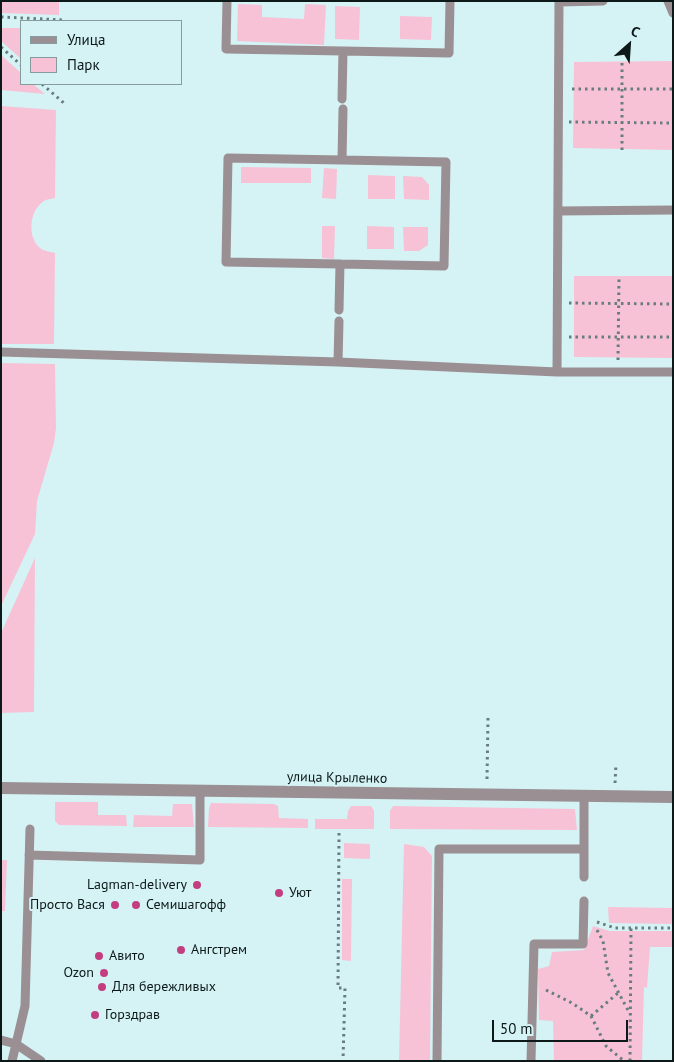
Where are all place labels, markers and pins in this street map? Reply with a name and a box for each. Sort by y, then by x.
place label: Lagman-delivery [87,877,187,893]
marker: Lagman-delivery [191,879,203,891]
place label: Уют [289,885,311,901]
marker: Уют [273,887,285,899]
place label: Просто Вася [30,897,105,913]
place label: Семишагофф [146,897,226,913]
marker: Просто Вася [109,899,121,911]
marker: Семишагофф [130,899,142,911]
place label: Ангстрем [191,942,247,958]
marker: Ангстрем [175,944,187,956]
place label: Авито [109,948,145,964]
marker: Авито [93,950,105,962]
place label: Ozon [64,965,94,981]
marker: Ozon [98,967,110,979]
place label: Для бережливых [112,979,216,995]
marker: Для бережливых [96,981,108,993]
place label: Горздрав [105,1007,160,1023]
marker: Горздрав [89,1009,101,1021]

